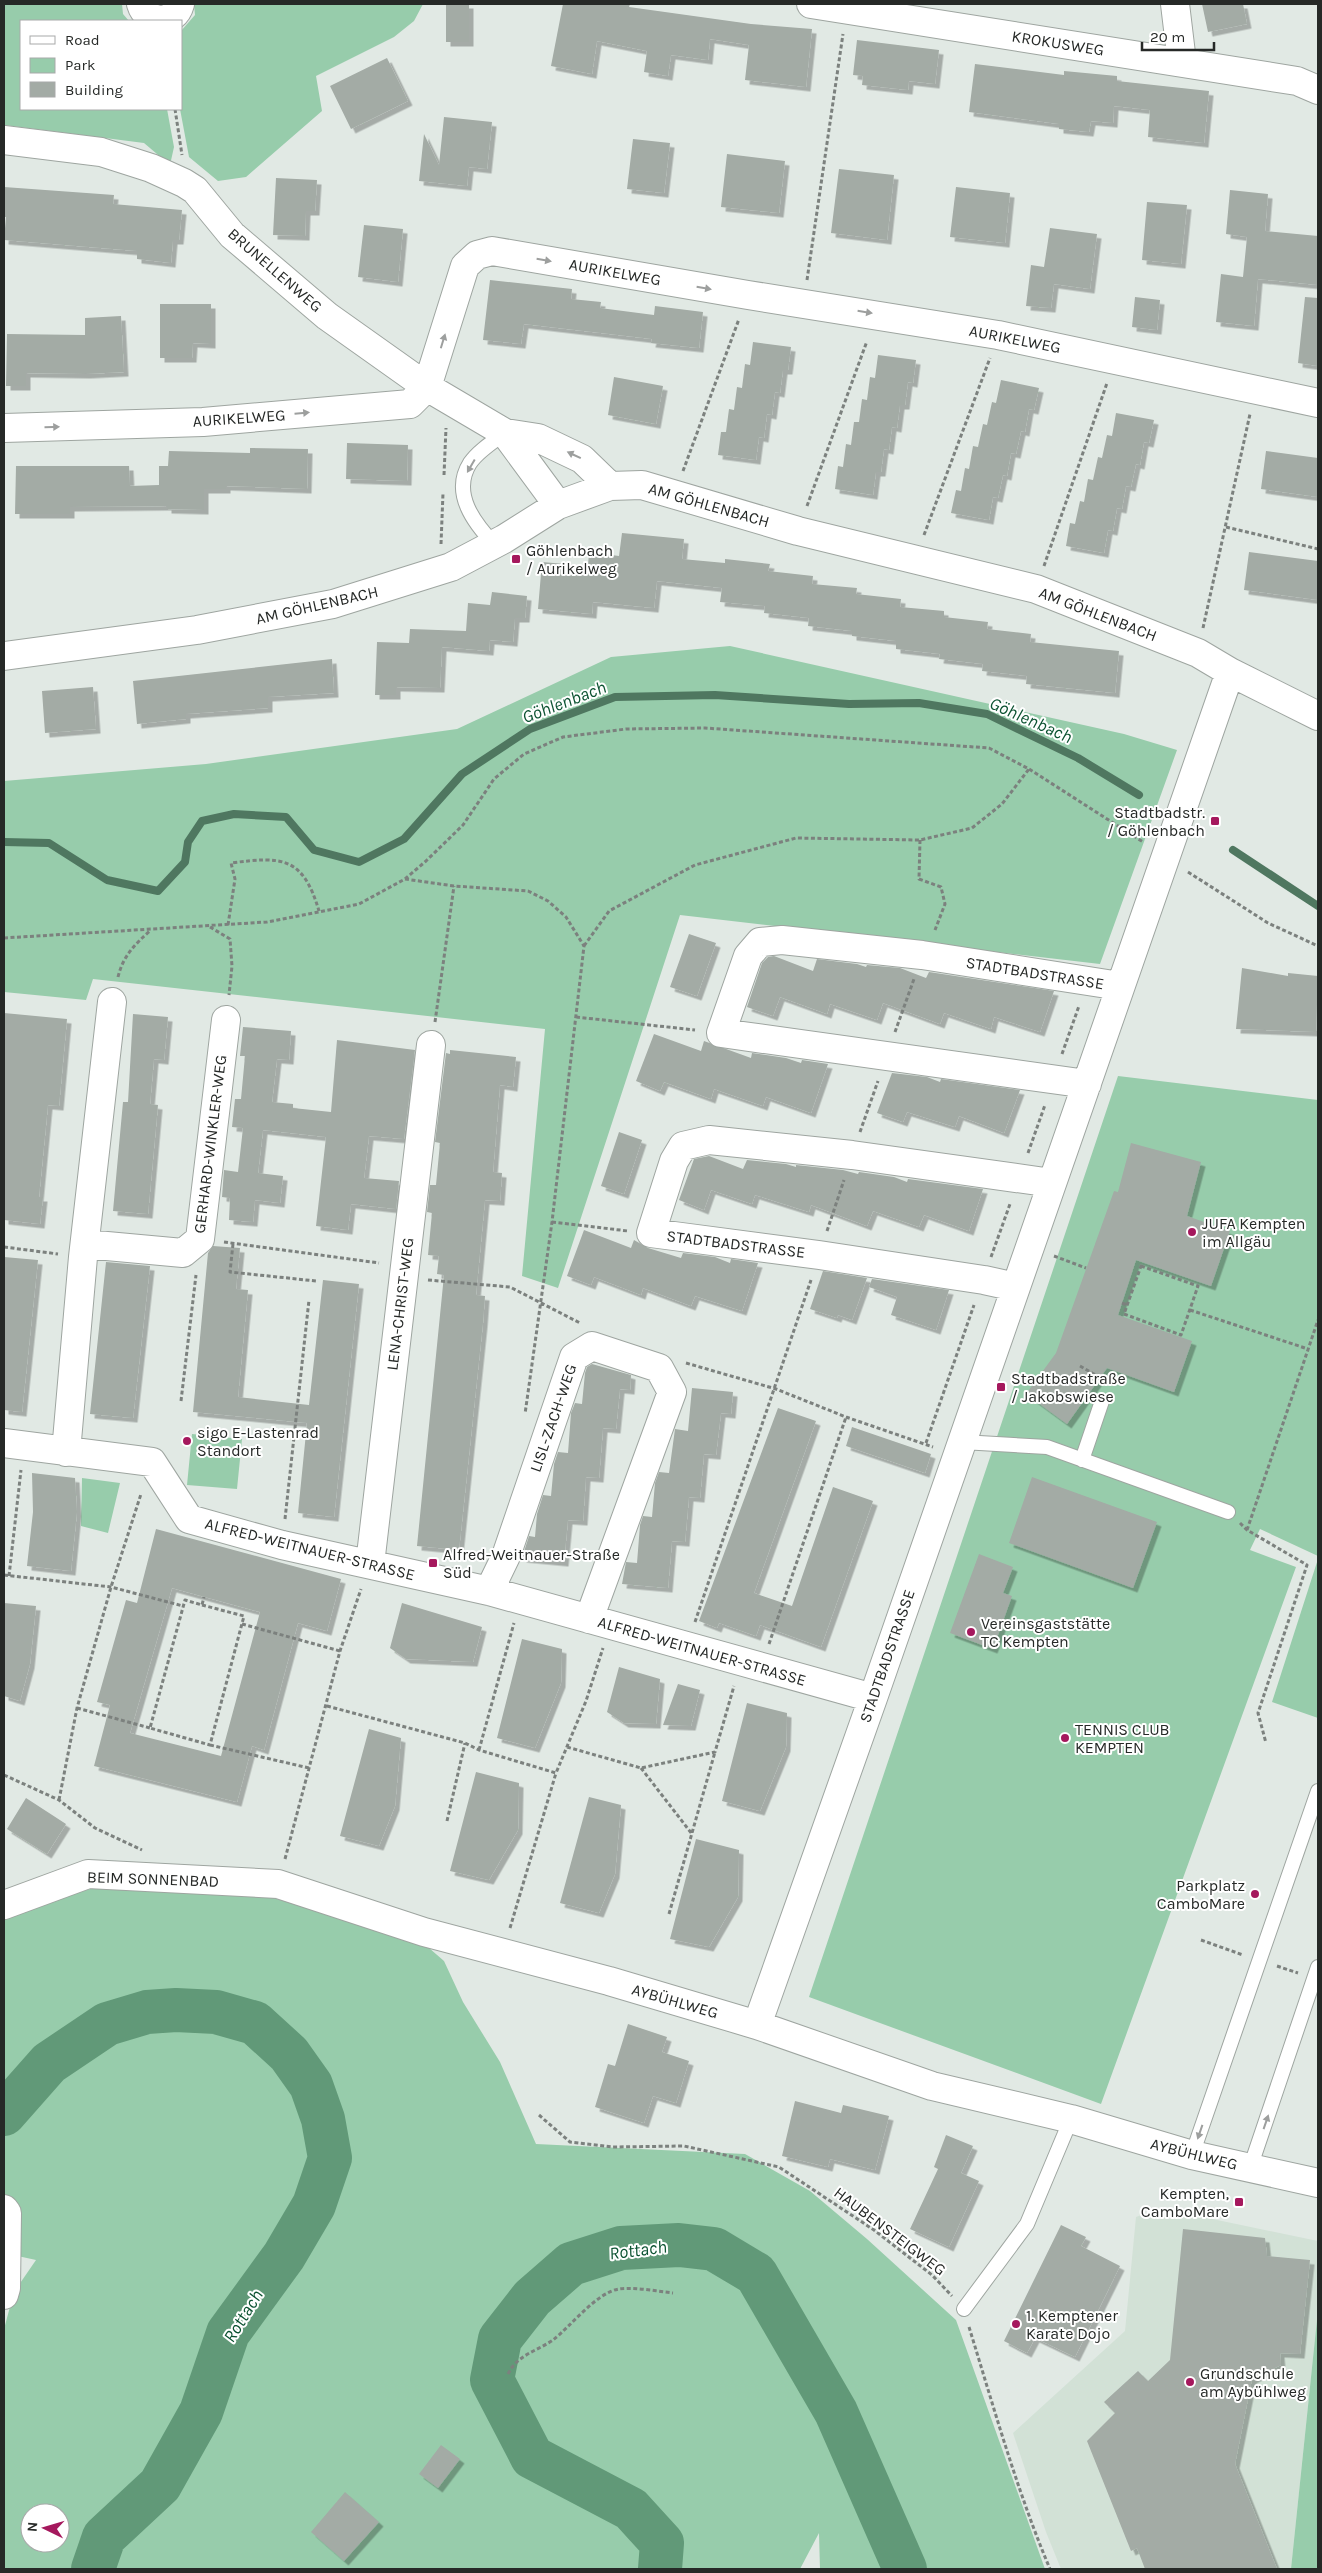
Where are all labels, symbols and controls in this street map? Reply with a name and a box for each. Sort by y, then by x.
legend [20,20,182,110]
scale bar [1142,20,1214,52]
street label: KROKUSWEG [1010,26,1106,60]
text: 20 m [1150,28,1185,46]
text: Road [65,31,100,49]
text: Park [65,56,95,74]
text: Building [65,81,123,99]
street label: BRUNELLENWEG [224,224,326,316]
street label: AURIKELWEG [568,255,662,289]
one-way arrow [536,256,552,264]
one-way arrow [696,284,712,292]
one-way arrow [857,309,873,317]
street label: AURIKELWEG [968,321,1062,357]
one-way arrow [439,333,447,348]
street label: AURIKELWEG [192,405,286,431]
one-way arrow [294,409,310,417]
one-way arrow [45,423,61,431]
one-way arrow [567,450,581,458]
one-way arrow [466,460,475,473]
street label: AM GÖHLENBACH [646,479,772,531]
place label: Göhlenbach / Aurikelweg [526,541,617,578]
marker: Göhlenbach / Aurikelweg [510,553,522,565]
street label: AM GÖHLENBACH [254,582,380,628]
street label: AM GÖHLENBACH [1036,583,1160,645]
water label: Göhlenbach [519,676,609,728]
water label: Göhlenbach [986,692,1076,748]
place label: Stadtbadstr. / Göhlenbach [1107,803,1205,840]
marker: Stadtbadstr. / Göhlenbach [1209,815,1221,827]
street label: STADTBADSTRASSE [965,953,1105,993]
street label: GERHARD-WINKLER-WEG [190,1054,230,1234]
place label: JUFA Kempten im Allgäu [1202,1214,1306,1251]
street label: STADTBADSTRASSE [666,1226,806,1262]
marker: JUFA Kempten im Allgäu [1186,1226,1198,1238]
street label: LENA-CHRIST-WEG [382,1236,418,1372]
street label: LISL-ZACH-WEG [526,1361,580,1475]
place label: Stadtbadstraße / Jakobswiese [1011,1369,1126,1406]
marker: Stadtbadstraße / Jakobswiese [995,1381,1007,1393]
place label: sigo E-Lastenrad Standort [197,1423,319,1460]
marker: sigo E-Lastenrad Standort [181,1435,193,1447]
street label: ALFRED-WEITNAUER-STRASSE [203,1514,417,1584]
place label: Alfred-Weitnauer-Straße Süd [443,1545,620,1582]
marker: Alfred-Weitnauer-Straße Süd [427,1557,439,1569]
street label: STADTBADSTRASSE [855,1587,919,1725]
street label: ALFRED-WEITNAUER-STRASSE [596,1612,808,1690]
place label: Vereinsgaststätte TC Kempten [981,1614,1110,1651]
marker: Vereinsgaststätte TC Kempten [965,1626,977,1638]
place label: TENNIS CLUB KEMPTEN [1075,1720,1170,1757]
marker: TENNIS CLUB KEMPTEN [1059,1732,1071,1744]
street label: BEIM SONNENBAD [87,1867,219,1891]
place label: Parkplatz CamboMare [1157,1876,1245,1913]
marker: Parkplatz CamboMare [1249,1888,1261,1900]
street label: AYBÜHLWEG [630,1980,720,2022]
one-way arrow [1262,2114,1270,2129]
one-way arrow [1196,2124,1203,2139]
street label: AYBÜHLWEG [1148,2134,1240,2174]
street label: HAUBENSTEIGWEG [830,2183,950,2279]
place label: Kempten, CamboMare [1141,2184,1229,2221]
marker: Kempten, CamboMare [1233,2196,1245,2208]
water label: Rottach [608,2236,668,2264]
water label: Rottach [218,2286,268,2346]
place label: 1. Kemptener Karate Dojo [1026,2306,1118,2343]
marker: 1. Kemptener Karate Dojo [1010,2318,1022,2330]
place label: Grundschule am Aybühlweg [1200,2364,1306,2401]
marker: Grundschule am Aybühlweg [1184,2376,1196,2388]
north arrow [20,2503,70,2553]
text: N [24,2521,41,2533]

